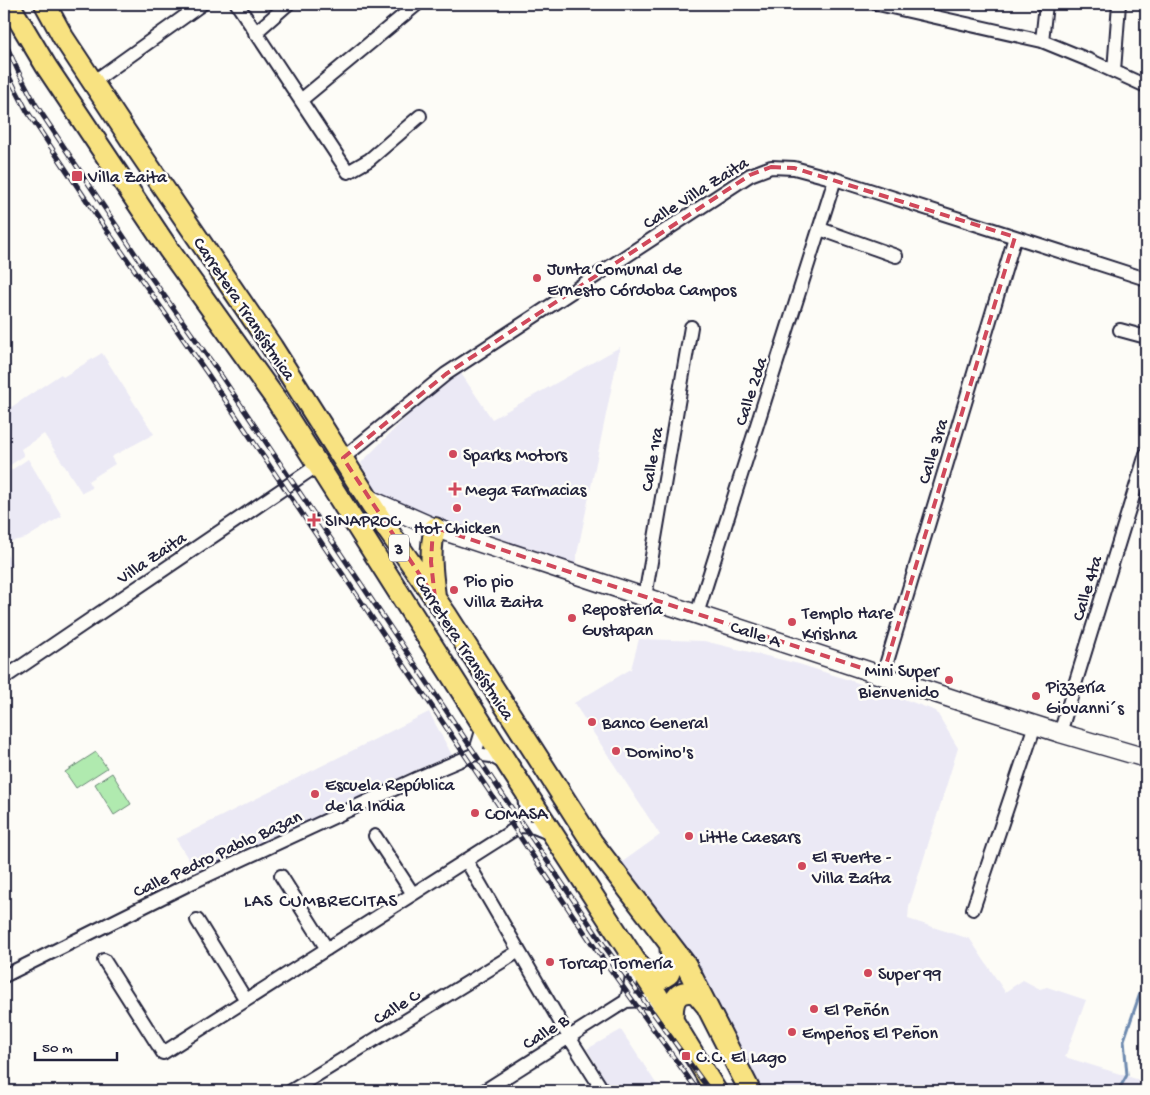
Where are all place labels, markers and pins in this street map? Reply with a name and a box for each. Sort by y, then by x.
place label: Villa Zaita [87,168,168,189]
marker: Villa Zaita [70,169,84,183]
place label: Junta Comunal de Ernesto Córdoba Campos [547,260,738,302]
marker: Junta Comunal de Ernesto Córdoba Campos [531,272,543,284]
place label: Sparks Motors [463,446,568,467]
marker: Sparks Motors [447,448,459,460]
place label: Mega Farmacias [465,481,588,502]
marker: Mega Farmacias [449,483,461,495]
marker: Hot Chicken [451,502,463,514]
place label: SINAPROC [325,512,401,533]
marker: SINAPROC [307,513,321,527]
place label: Hot Chicken [414,519,501,540]
place label: Pio pio Villa Zaita [463,572,544,614]
marker: Pio pio Villa Zaita [448,584,460,596]
place label: Repostería Gustapan [582,600,663,642]
place label: Templo Hare Krishna [801,604,894,646]
marker: Repostería Gustapan [566,612,578,624]
marker: Templo Hare Krishna [786,616,798,628]
place label: Mini Super Bienvenido [857,662,941,704]
marker: Mini Super Bienvenido [943,674,955,686]
place label: Pizzería Giovanni´s [1045,678,1125,720]
marker: Pizzería Giovanni´s [1030,690,1042,702]
place label: Banco General [601,714,708,735]
marker: Banco General [586,716,598,728]
place label: Domino's [625,743,694,764]
marker: Domino's [610,745,622,757]
place label: Escuela República de la India [325,776,455,818]
marker: Escuela República de la India [309,788,321,800]
place label: COMASA [485,805,549,826]
marker: COMASA [469,807,481,819]
place label: Little Caesars [699,828,802,849]
marker: Little Caesars [683,830,695,842]
place label: El Fuerte - Villa Zaíta [811,848,892,890]
marker: El Fuerte - Villa Zaíta [796,860,808,872]
place label: Torcap Tornería [559,954,674,975]
marker: Torcap Tornería [544,956,556,968]
place label: Super 99 [878,965,942,986]
marker: Super 99 [862,967,874,979]
place label: El Peñón [824,1001,890,1022]
marker: El Peñón [808,1003,820,1015]
place label: Empeños El Peñon [802,1024,938,1045]
marker: Empeños El Peñon [786,1026,798,1038]
place label: C.C. El Lago [696,1048,787,1069]
marker: C.C. El Lago [680,1050,692,1062]

